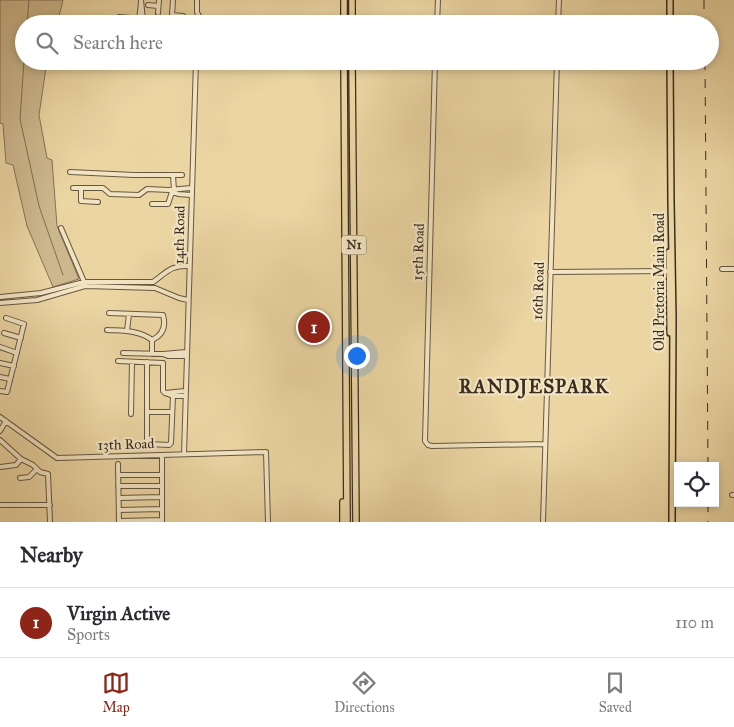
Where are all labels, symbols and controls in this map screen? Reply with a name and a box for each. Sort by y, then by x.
search box [15,15,719,70]
icon: search [33,29,61,57]
text: Search here [73,31,163,54]
street label: 14th Road [170,205,189,265]
street label: Old Pretoria Main Road [651,213,668,351]
street label: 15th Road [409,223,428,281]
road number: N1 [342,236,366,254]
street label: 16th Road [529,262,548,320]
pin: 1 [298,308,330,346]
your location [344,343,370,369]
district label: RANDJESPARK [459,375,610,399]
street label: 13th Road [97,435,155,454]
map controls [674,462,719,507]
button: locate [674,462,719,507]
text: Nearby [20,542,83,568]
text: Virgin Active [67,602,170,625]
text: 1 [33,613,39,632]
text: 110 m [675,613,714,632]
text: Sports [67,625,110,644]
tab: Map [102,669,130,716]
tab: Directions [334,669,395,716]
tab: Saved [599,669,632,716]

